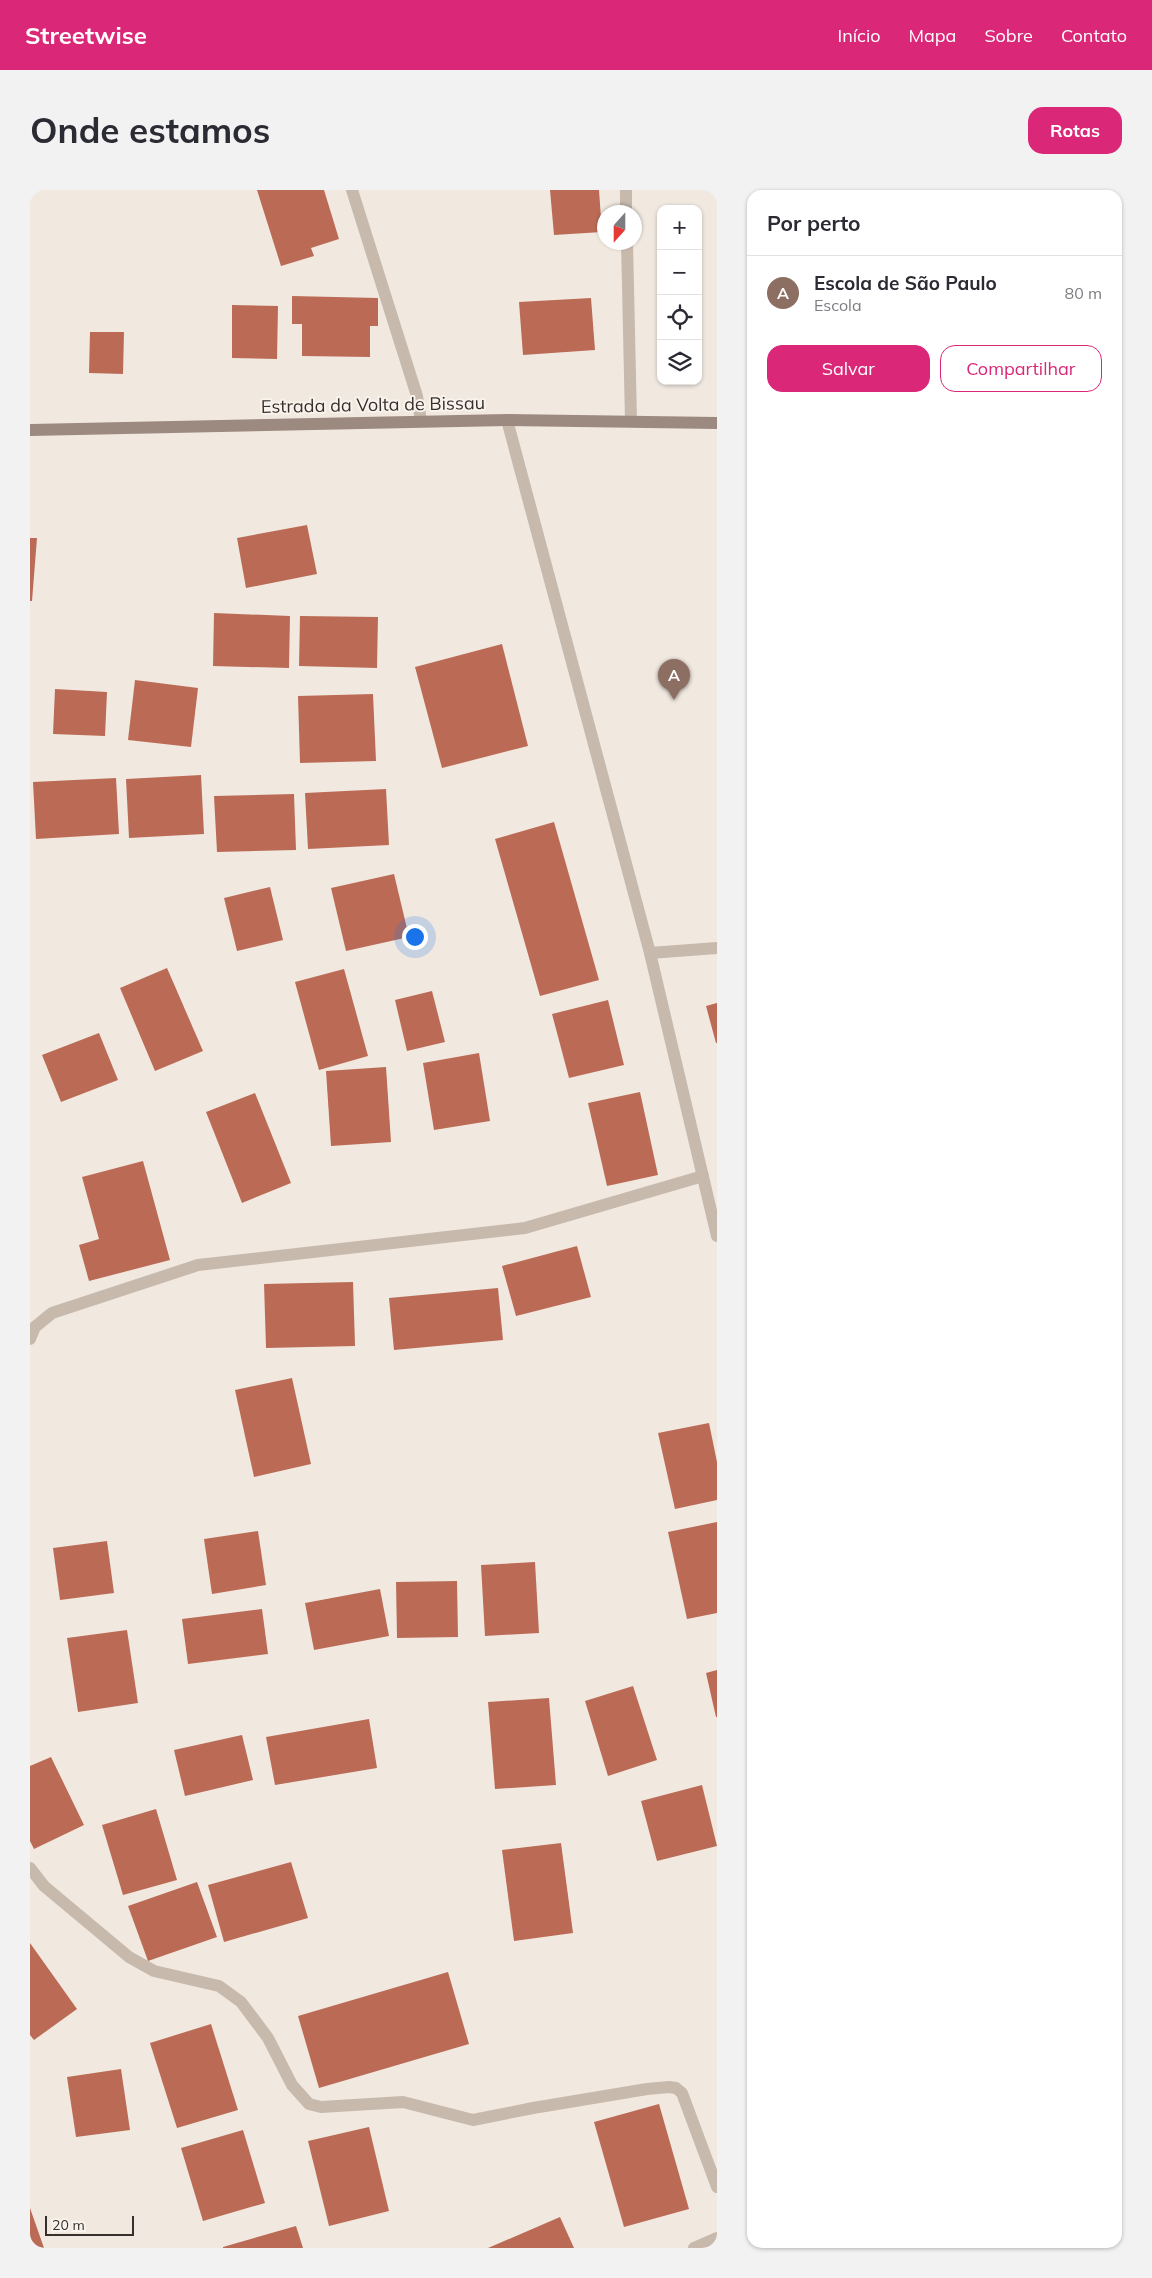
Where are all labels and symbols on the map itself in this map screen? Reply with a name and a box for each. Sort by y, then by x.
north arrow [597,205,642,250]
street label: Estrada da Volta de Bissau [261,391,485,418]
pin: A [658,659,690,700]
your location [402,924,428,950]
scale bar [45,2213,134,2236]

